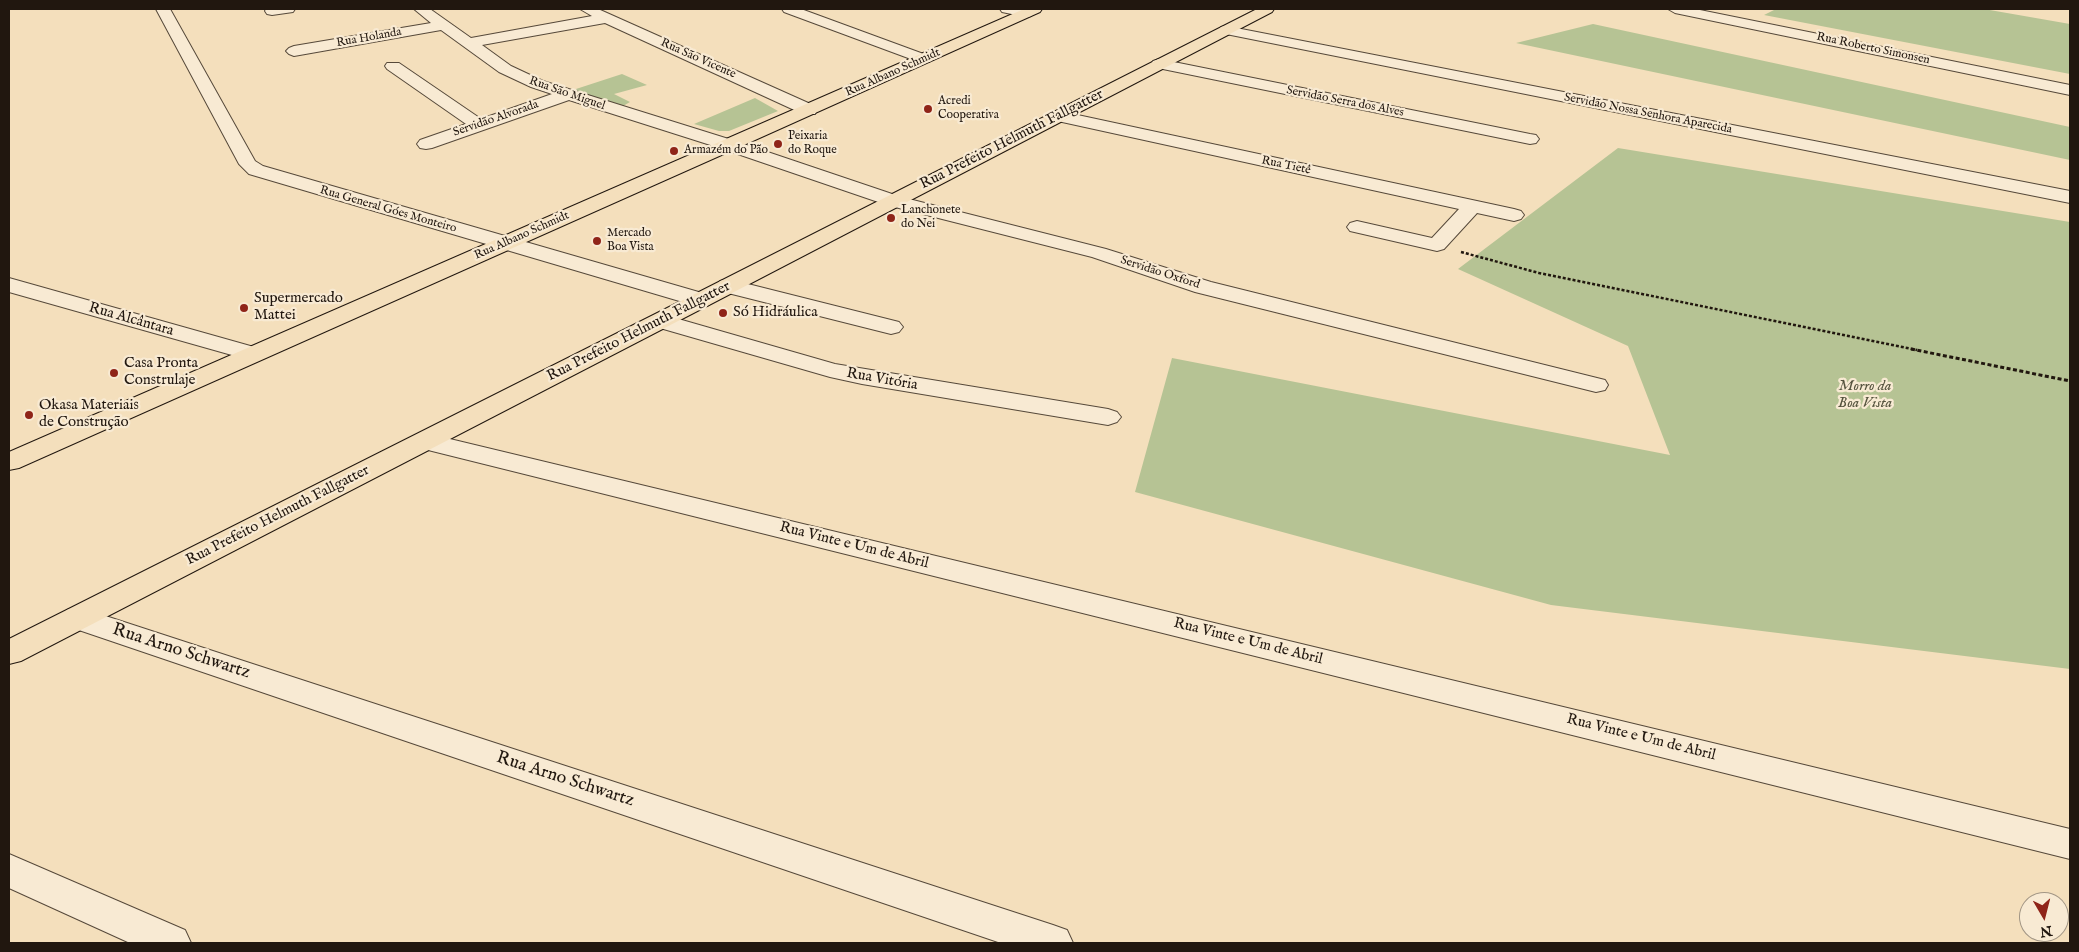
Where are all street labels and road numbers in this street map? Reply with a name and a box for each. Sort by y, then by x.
street label: Rua Holanda [335,25,403,51]
street label: Rua Roberto Simonsen [1815,30,1931,68]
street label: Rua São Vicente [658,36,738,82]
street label: Rua Albano Schmidt [843,46,943,100]
street label: Rua São Miguel [527,74,607,114]
street label: Servidão Serra dos Alves [1285,84,1405,120]
street label: Rua Prefeito Helmuth Fallgatter [917,86,1107,194]
street label: Servidão Nossa Senhora Aparecida [1563,91,1733,137]
street label: Servidão Alvorada [451,98,541,140]
street label: Rua Tietê [1260,154,1312,178]
street label: Rua General Góes Monteiro [318,184,458,236]
street label: Rua Albano Schmidt [472,209,572,263]
street label: Servidão Oxford [1119,253,1201,293]
street label: Rua Prefeito Helmuth Fallgatter [544,278,734,386]
street label: Rua Alcântara [86,299,176,341]
street label: Rua Vitória [845,365,919,395]
street label: Rua Prefeito Helmuth Fallgatter [183,462,373,570]
street label: Rua Vinte e Um de Abril [778,519,930,573]
street label: Rua Vinte e Um de Abril [1172,615,1324,669]
street label: Rua Arno Schwartz [109,620,253,684]
street label: Rua Vinte e Um de Abril [1565,711,1717,765]
street label: Rua Arno Schwartz [493,748,637,812]

